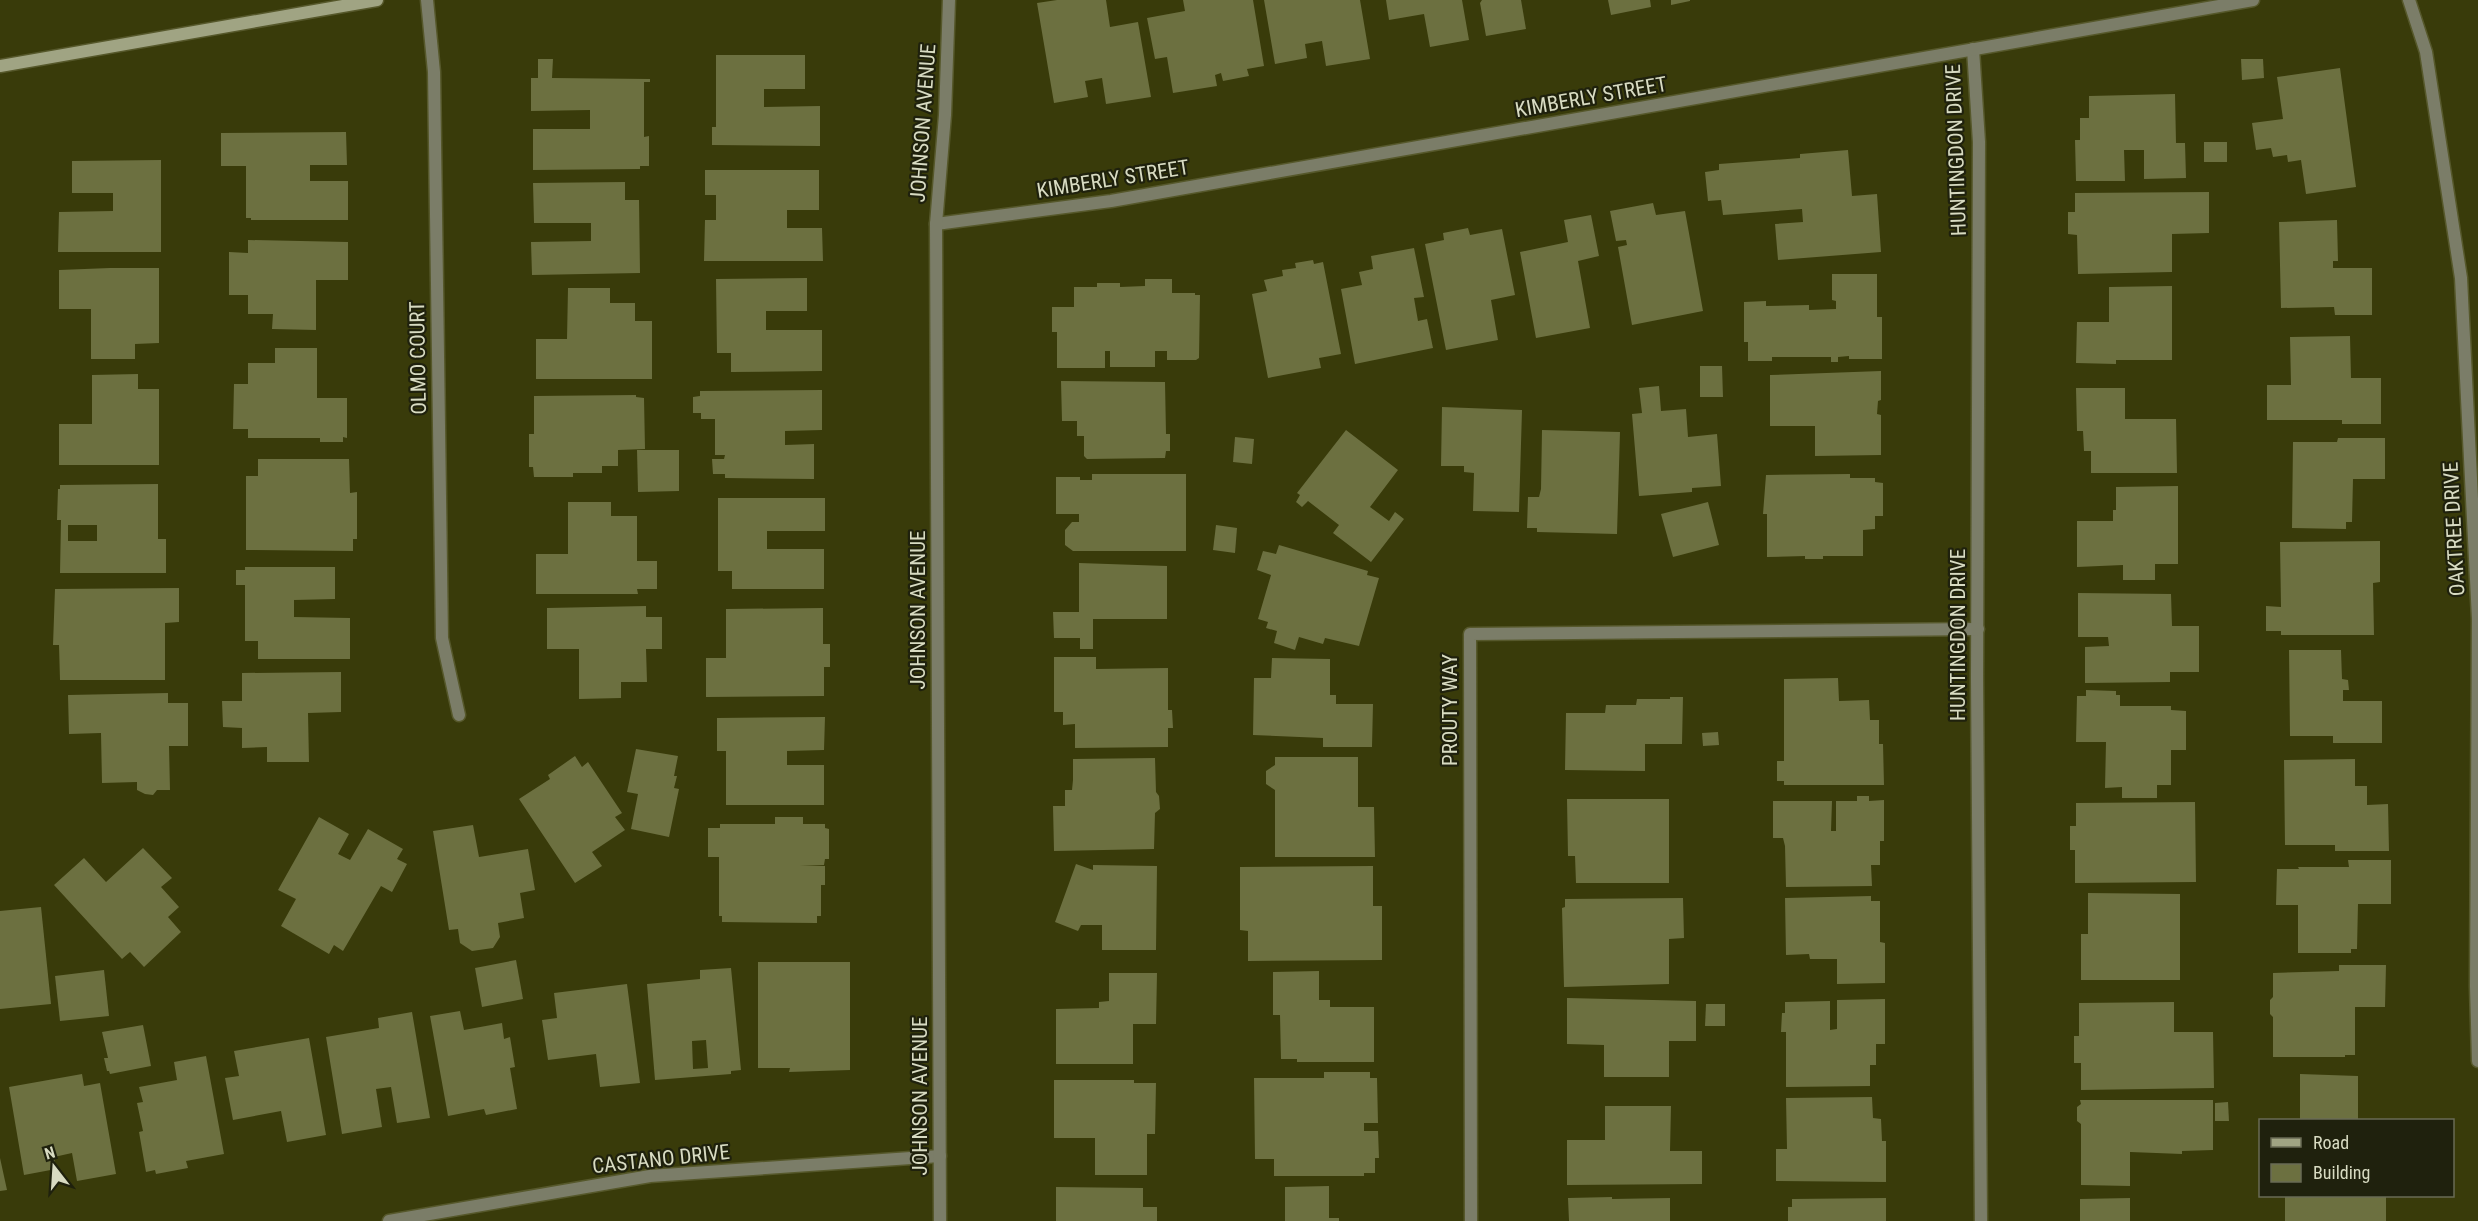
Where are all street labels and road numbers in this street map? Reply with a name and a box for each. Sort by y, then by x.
street label: JOHNSON AVENUE [905,43,941,203]
street label: HUNTINGDON DRIVE [1941,64,1971,236]
street label: KIMBERLY STREET [1513,72,1669,122]
street label: KIMBERLY STREET [1035,155,1191,203]
street label: OLMO COURT [405,301,431,415]
street label: OAKTREE DRIVE [2439,461,2469,597]
street label: JOHNSON AVENUE [906,531,930,689]
street label: HUNTINGDON DRIVE [1946,549,1970,721]
street label: PROUTY WAY [1438,654,1462,766]
street label: JOHNSON AVENUE [908,1017,932,1175]
street label: CASTANO DRIVE [591,1140,731,1178]

